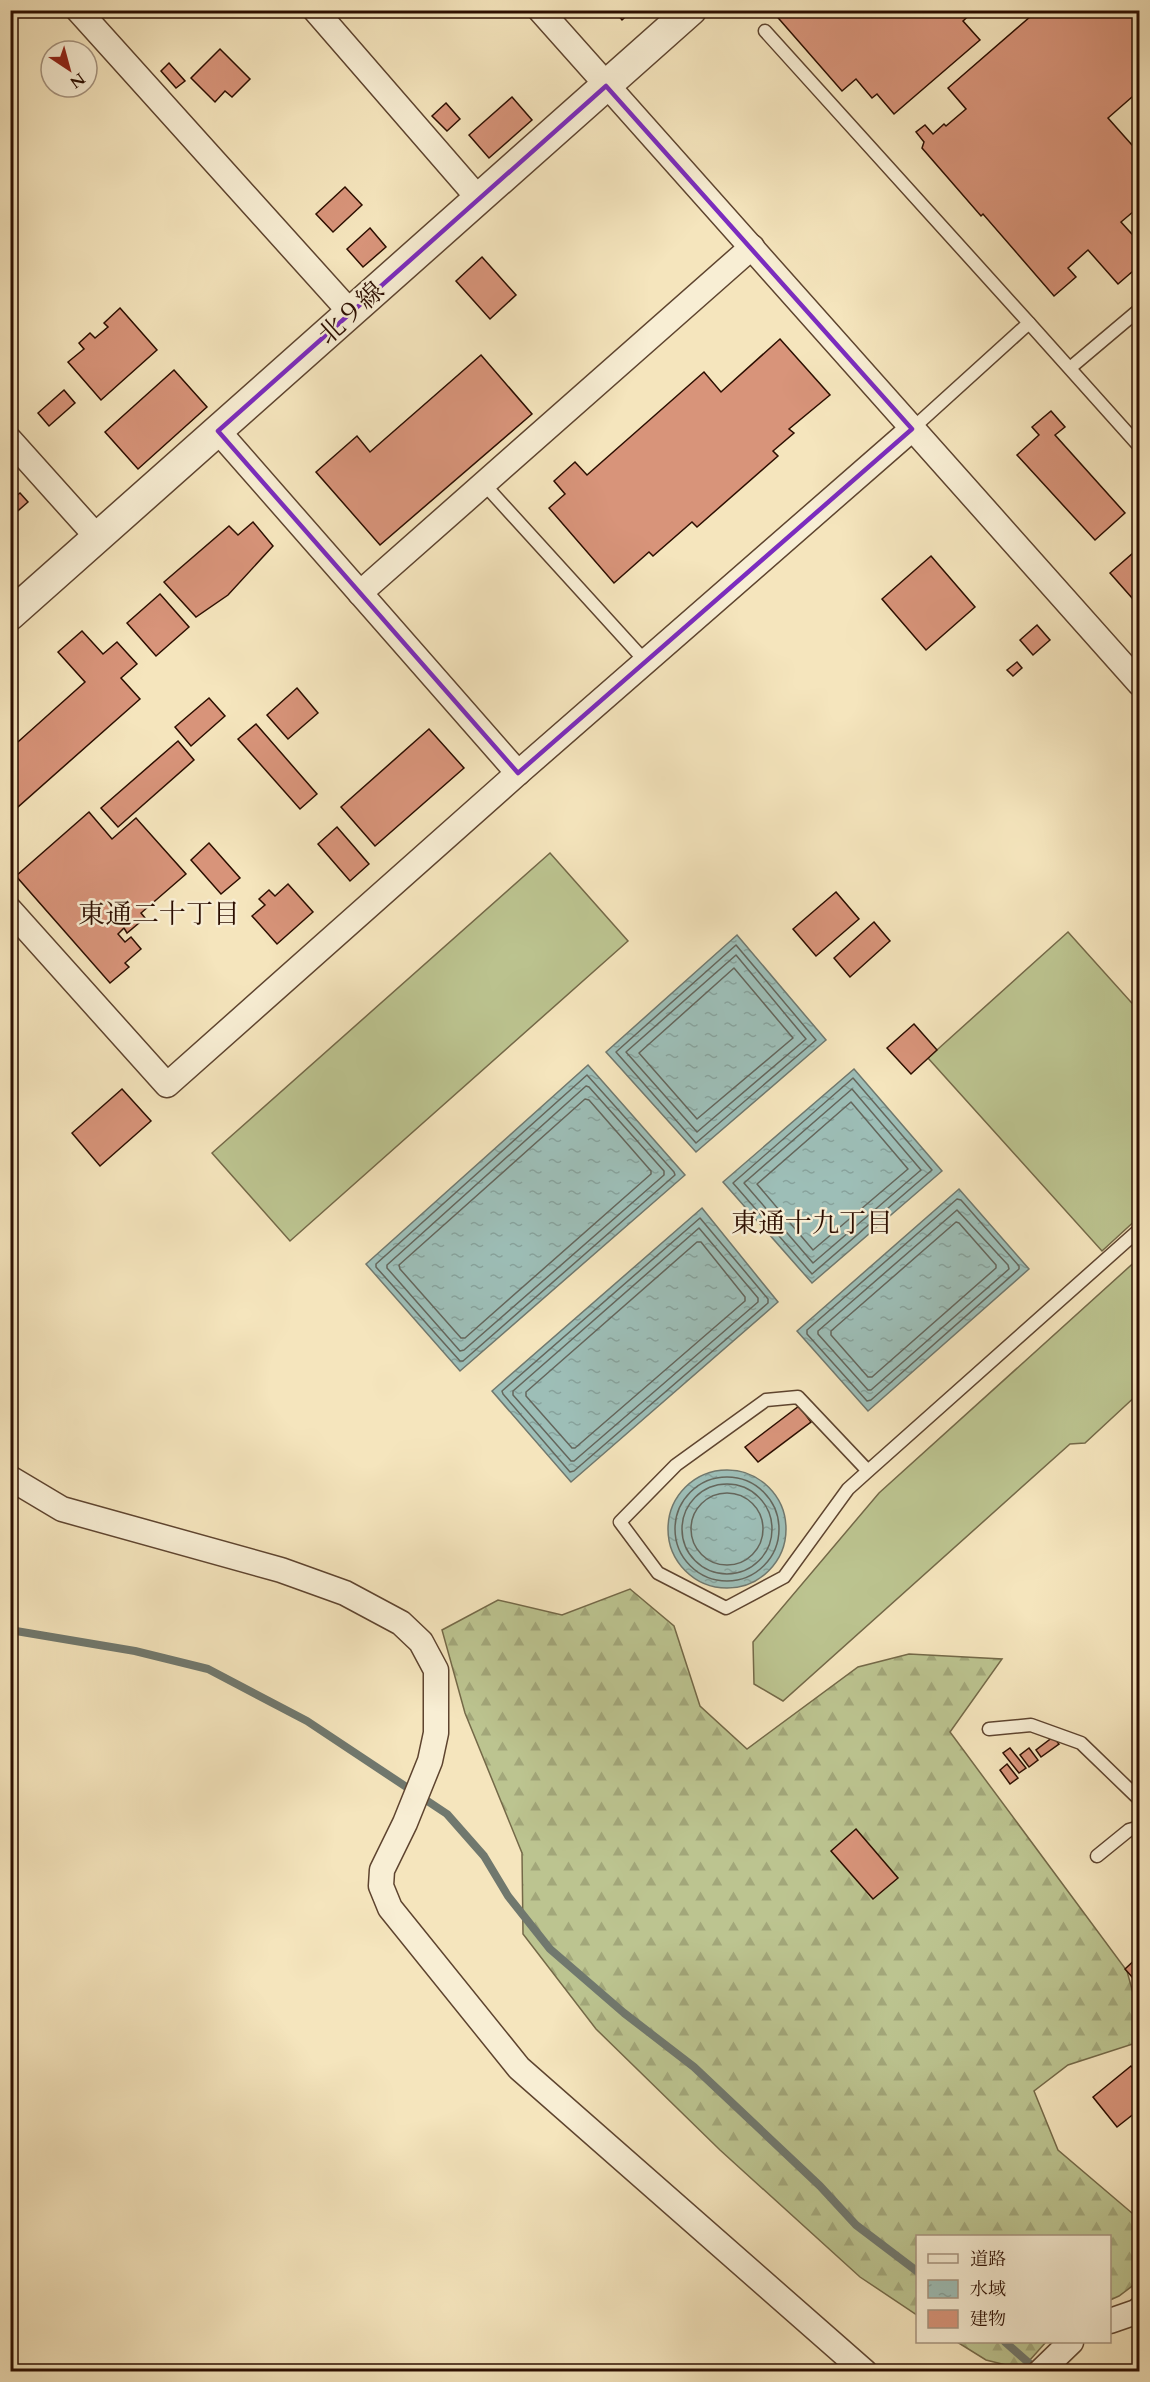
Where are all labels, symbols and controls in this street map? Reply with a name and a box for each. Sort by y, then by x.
north arrow [39,39,99,99]
text: N [65,67,89,93]
street label: 北９線 [310,274,392,352]
district label: 東通二十丁目 [78,896,240,933]
district label: 東通十九丁目 [731,1205,893,1242]
legend [916,2235,1111,2343]
text: 道路 [970,2247,1006,2272]
text: 水域 [970,2277,1006,2302]
text: 建物 [970,2307,1006,2332]

